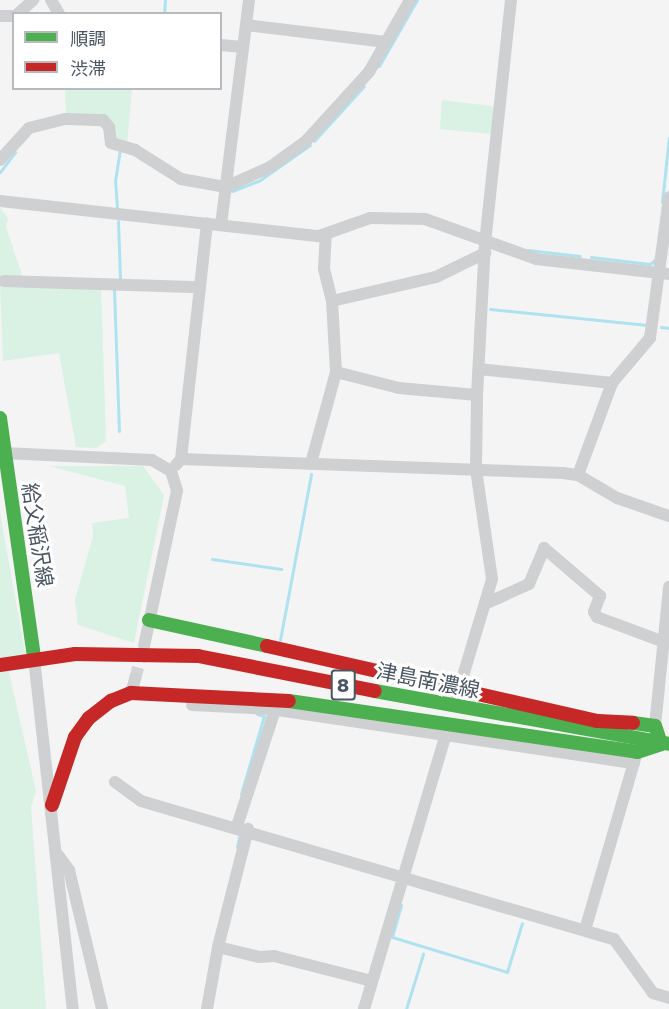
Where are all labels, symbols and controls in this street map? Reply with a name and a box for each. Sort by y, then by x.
legend [12,12,222,90]
text: 順調 [70,28,106,49]
text: 渋滞 [70,58,106,79]
street label: 給父稲沢線 [16,481,58,589]
street label: 津島南濃線 [374,659,482,703]
road number: 8 [330,668,356,702]

